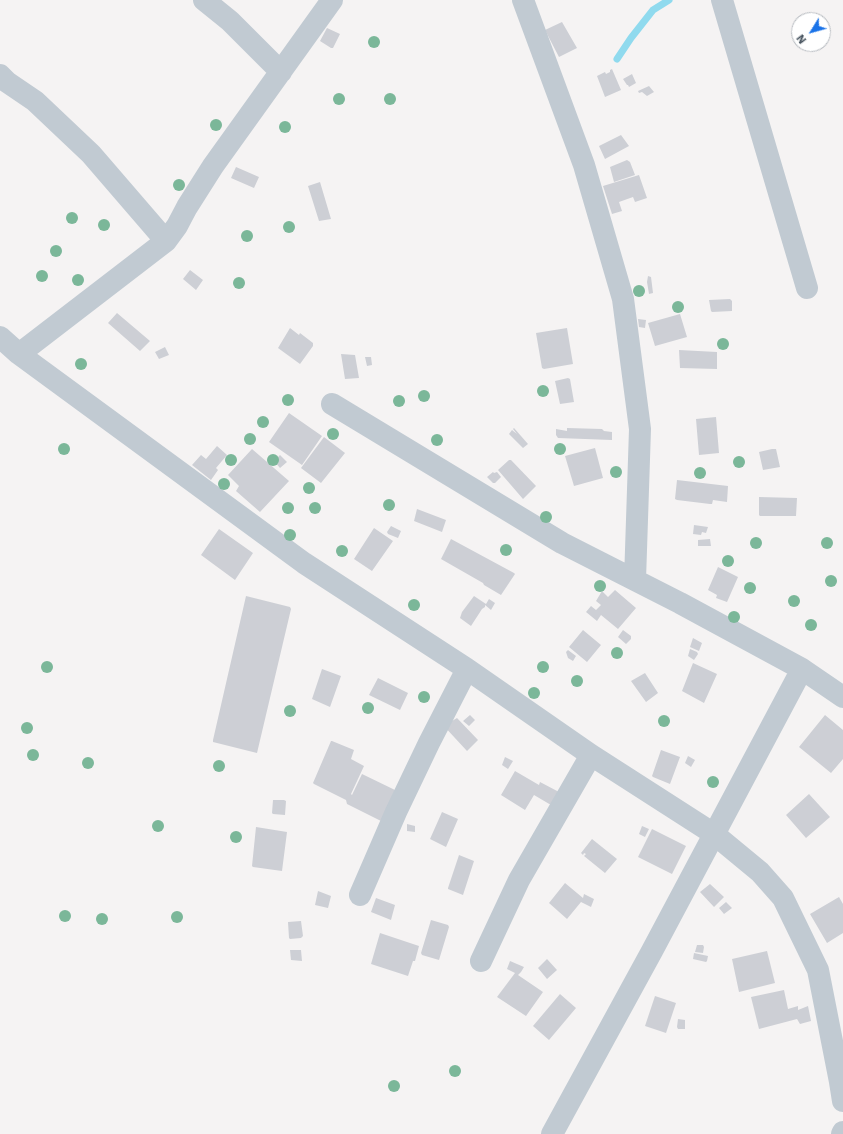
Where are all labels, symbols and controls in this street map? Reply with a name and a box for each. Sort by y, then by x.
north arrow [791,12,831,52]
text: N [794,32,809,46]

